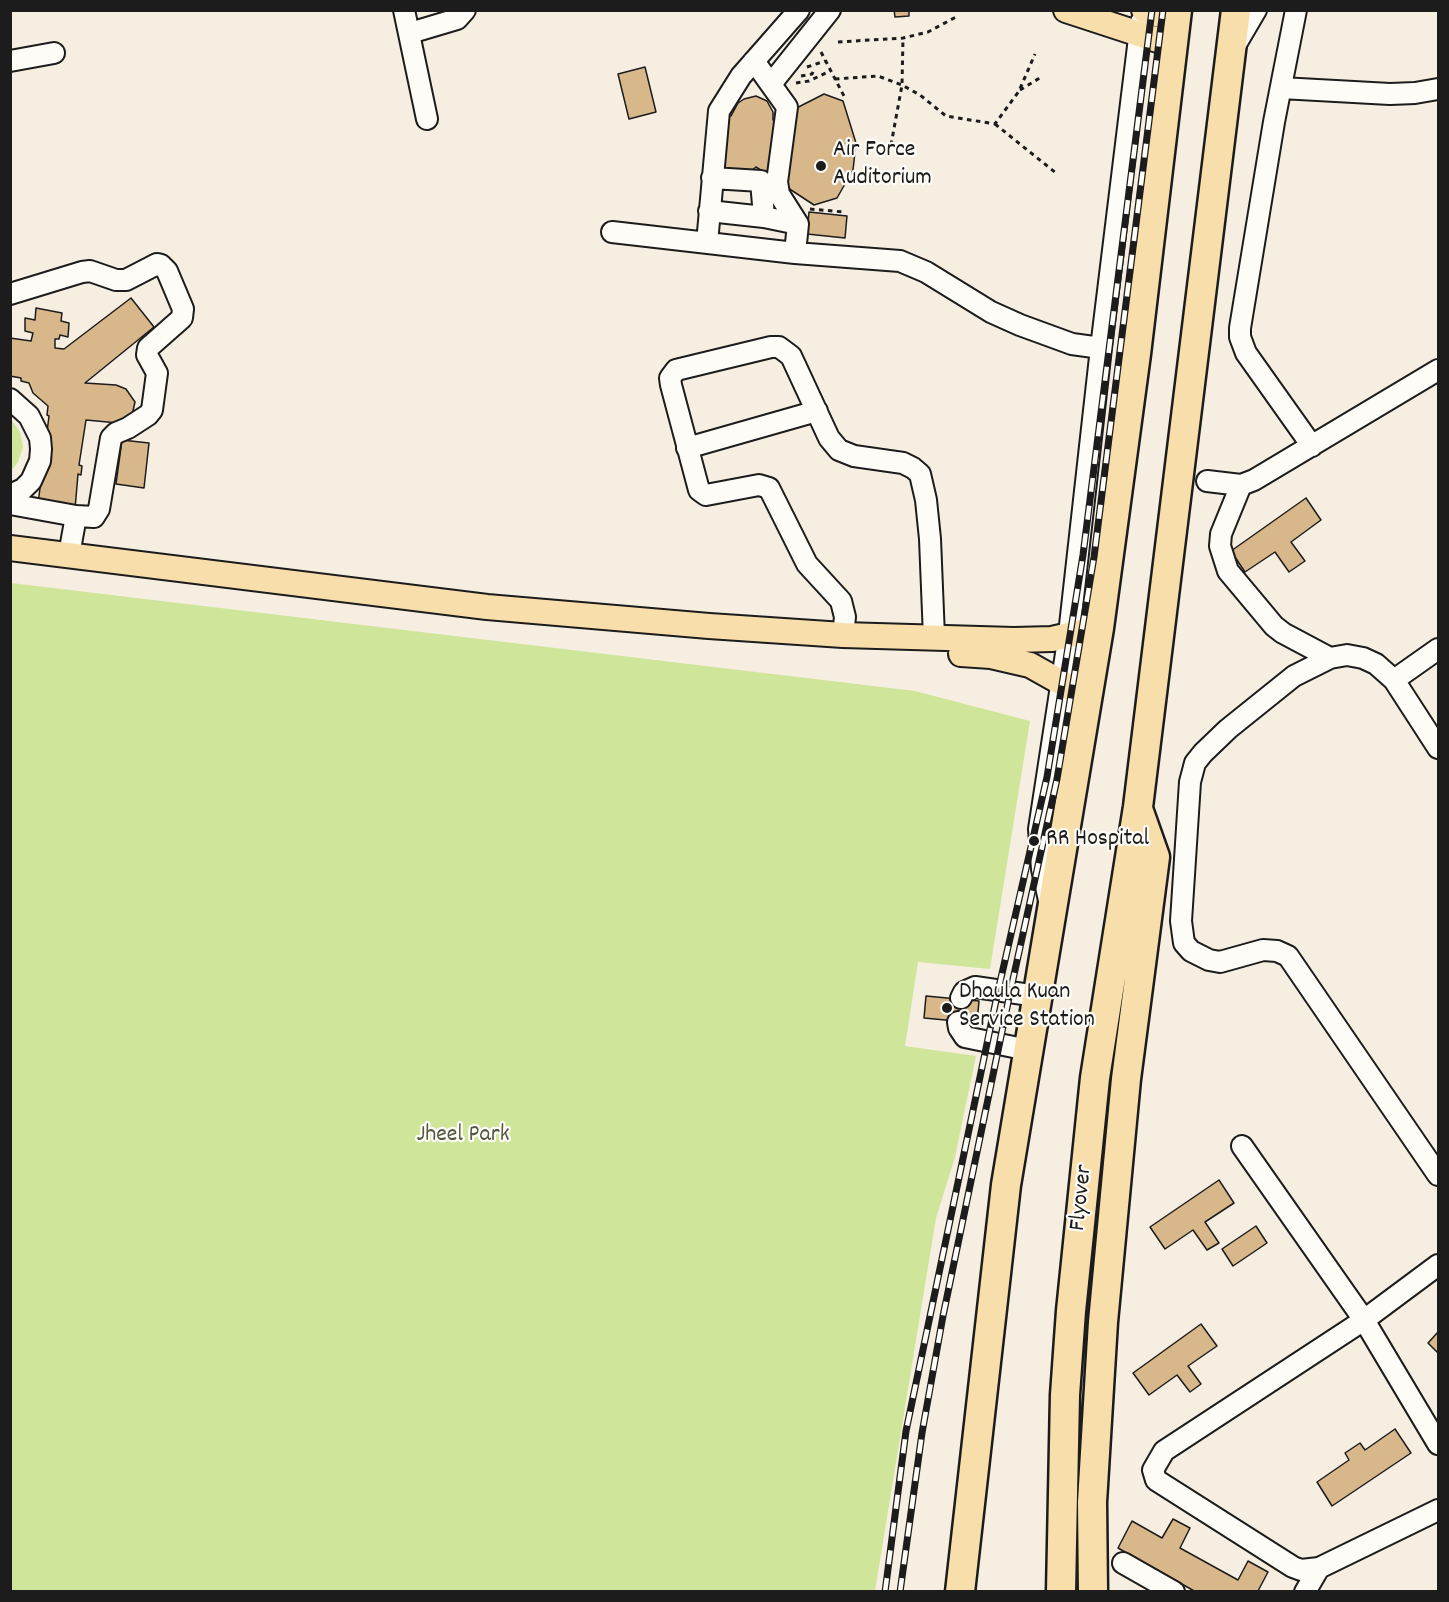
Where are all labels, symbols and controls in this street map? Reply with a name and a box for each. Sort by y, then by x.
place label: Air Force Auditorium [833,138,932,194]
marker: Air Force Auditorium [814,159,828,173]
place label: RR Hospital [1046,827,1149,855]
marker: RR Hospital [1027,834,1041,848]
place label: Dhaula Kuan Service Station [959,980,1095,1036]
marker: Dhaula Kuan Service Station [940,1001,954,1015]
park label: Jheel Park [417,1123,509,1151]
street label: Flyover [1065,1164,1101,1232]

